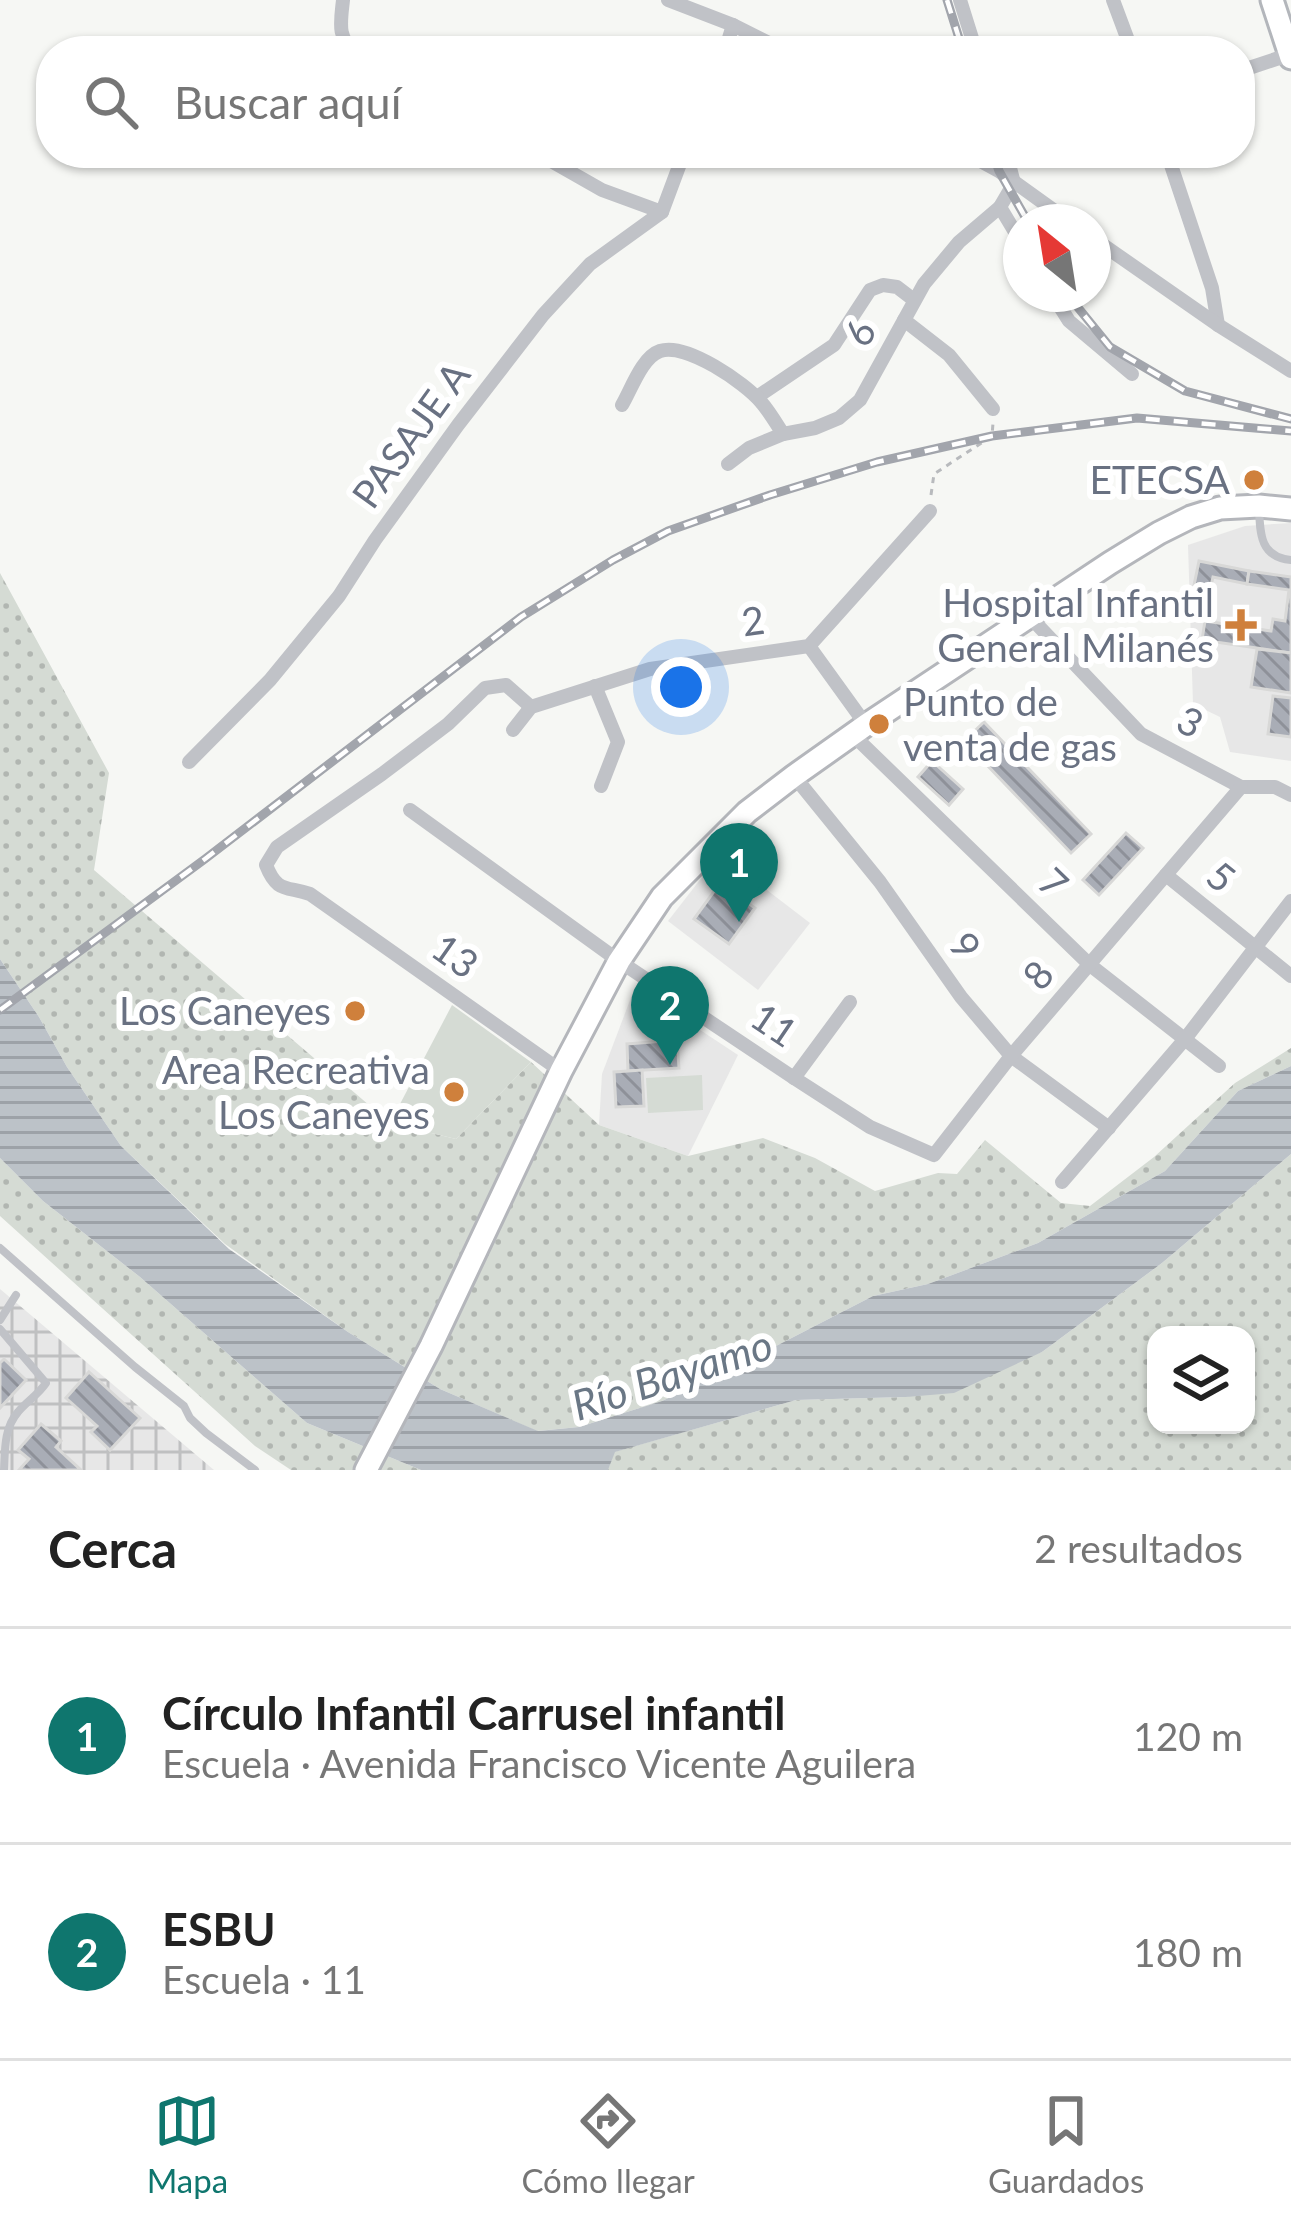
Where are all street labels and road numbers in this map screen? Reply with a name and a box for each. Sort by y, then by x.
street label: 6 [833,312,885,353]
street label: PASAJE A [342,352,479,516]
street label: 2 [738,596,767,644]
street label: 3 [1170,695,1211,747]
street label: 5 [1198,851,1245,901]
street label: 7 [1030,858,1078,907]
street label: 13 [424,923,487,987]
street label: 9 [940,923,991,968]
street label: 8 [1012,951,1062,998]
street label: 11 [743,992,806,1056]

